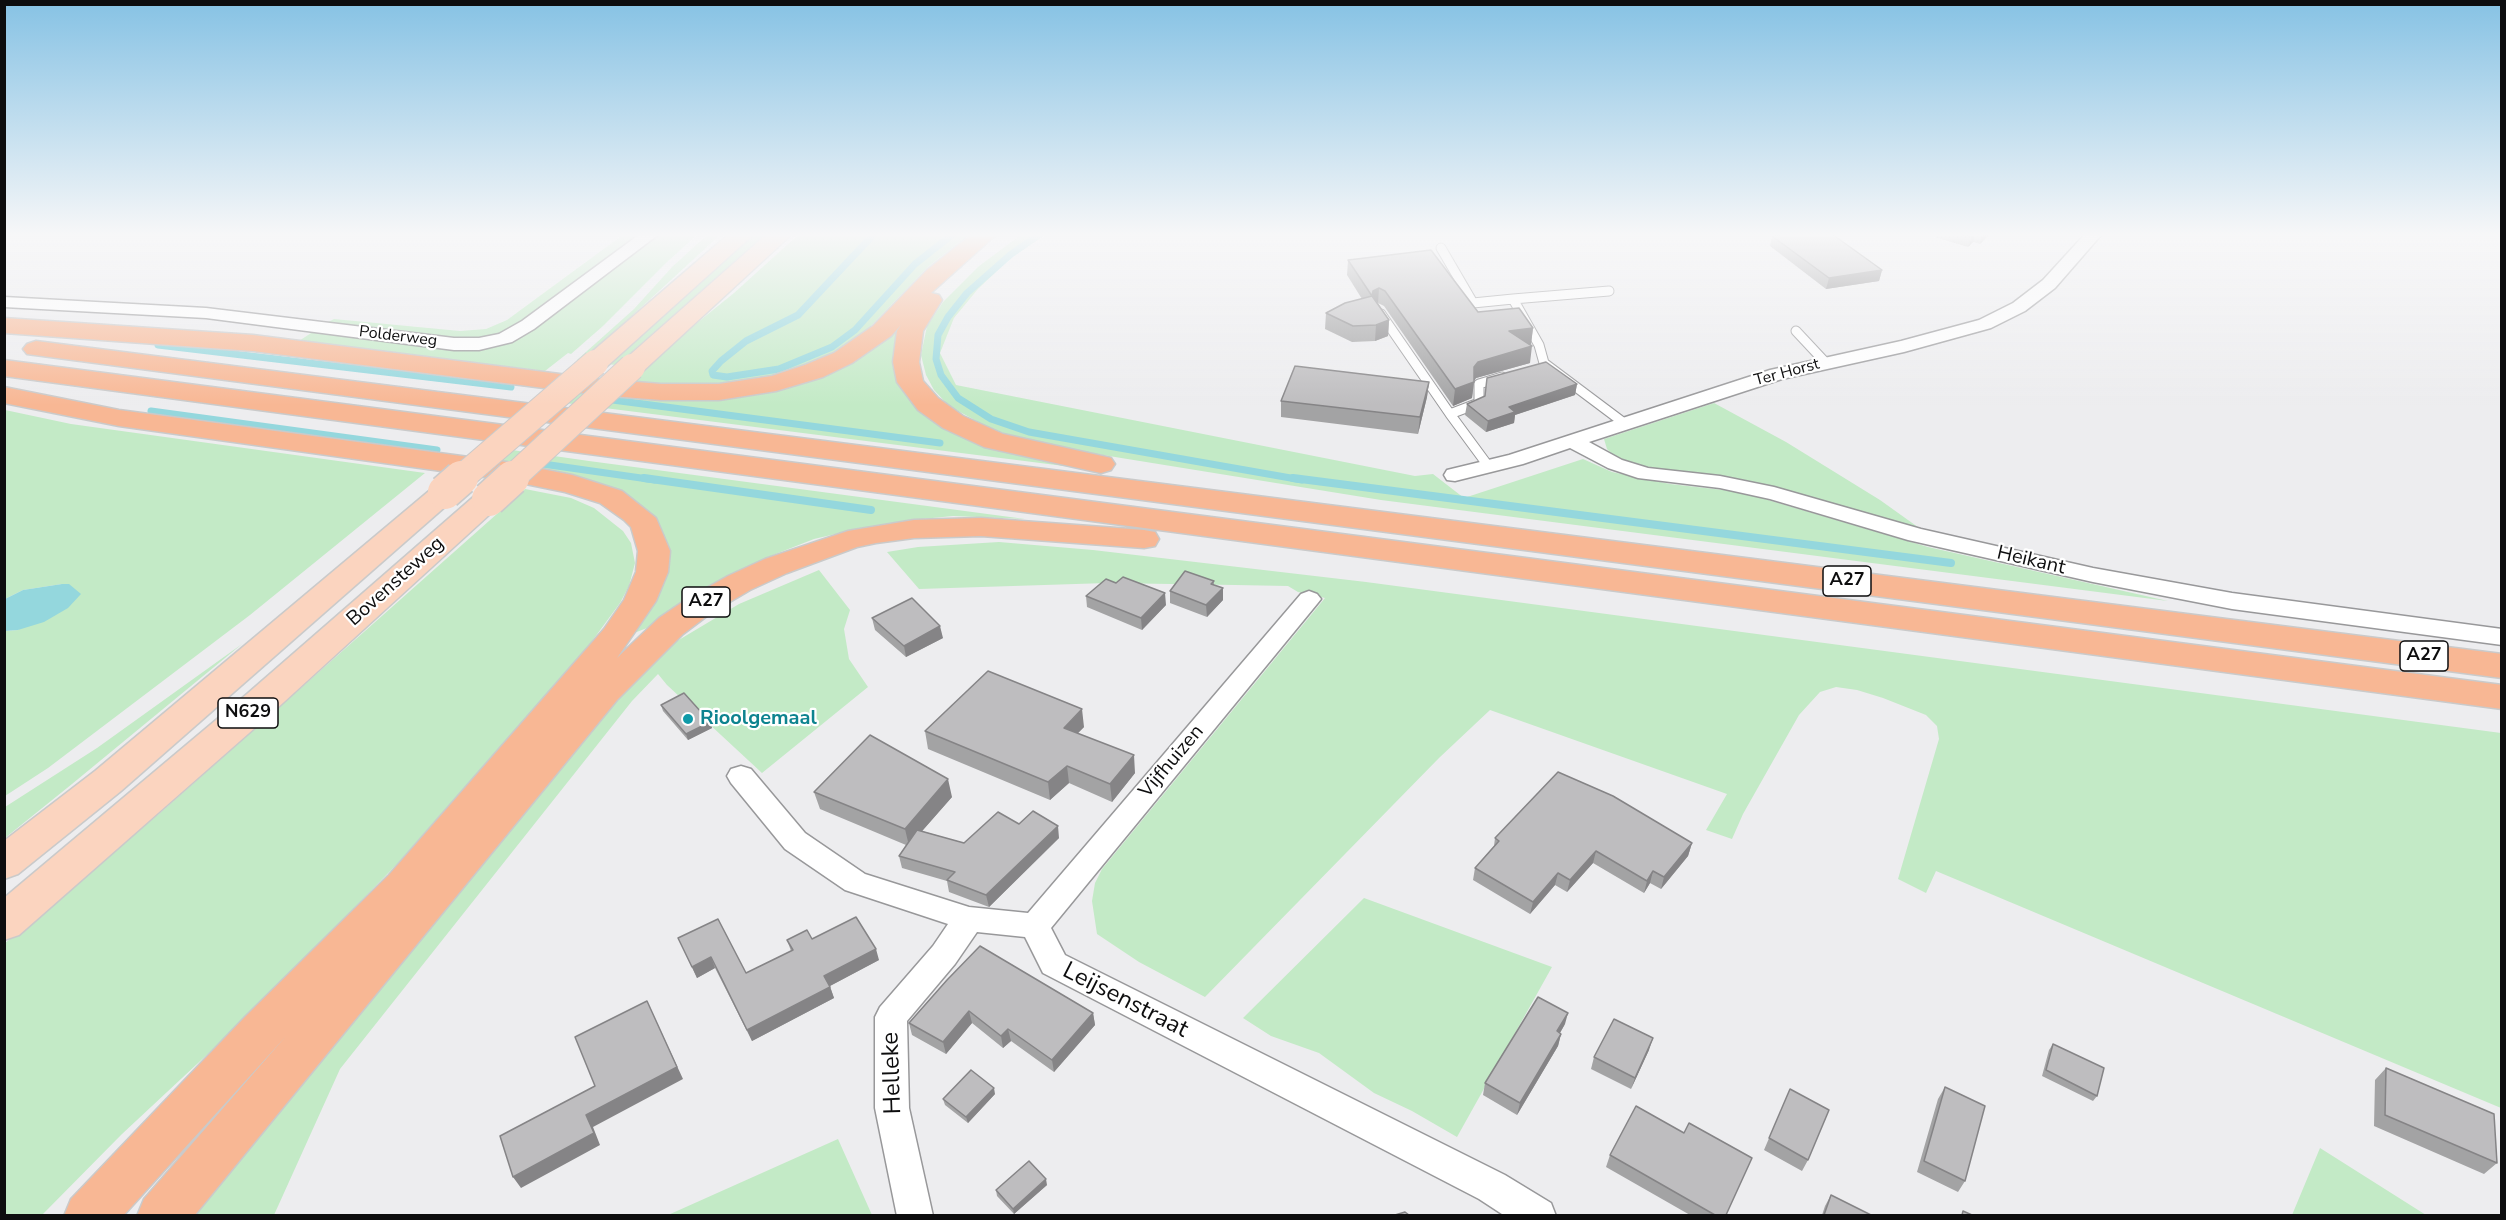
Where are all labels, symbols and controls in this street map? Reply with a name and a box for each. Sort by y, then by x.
street label: Polderweg [358,323,438,351]
street label: Ter Horst [1752,355,1822,391]
street label: Bovensteweg [342,532,450,632]
street label: Heikant [1995,542,2067,580]
road number: A27 [1823,566,1871,596]
road number: A27 [682,587,730,617]
road number: A27 [2400,641,2448,671]
road number: N629 [218,698,278,728]
place label: Rioolgemaal [700,707,817,731]
marker: Rioolgemaal [681,712,695,726]
street label: Vijfhuizen [1134,721,1210,803]
street label: Leijsenstraat [1057,957,1193,1045]
street label: Helleke [877,1031,909,1115]

